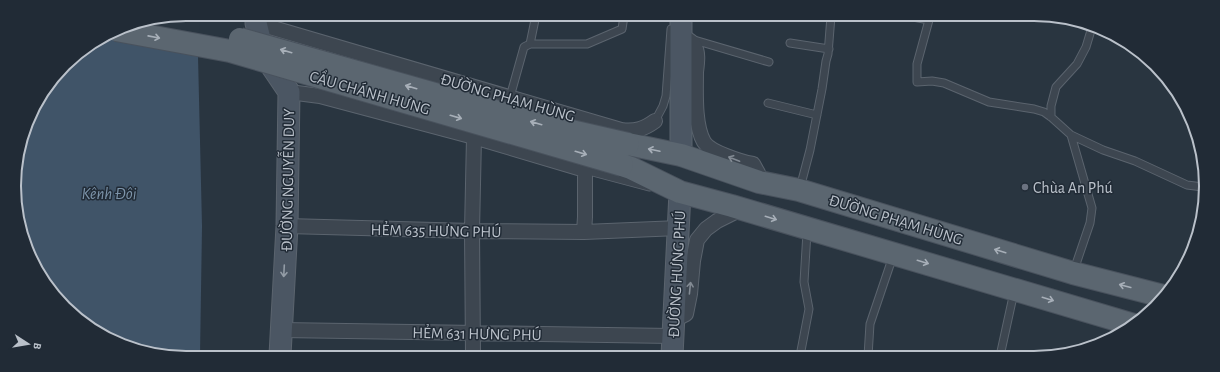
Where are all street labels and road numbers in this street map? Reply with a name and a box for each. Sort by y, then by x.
street label: CẦU CHÁNH HƯNG [308,64,433,118]
street label: ĐƯỜNG PHẠM HÙNG [439,69,577,125]
street label: ĐƯỜNG NGUYỄN DUY [274,108,297,252]
street label: ĐƯỜNG PHẠM HÙNG [827,190,965,248]
street label: ĐƯỜNG HƯNG PHÚ [664,210,688,338]
street label: HẺM 635 HƯNG PHÚ [371,220,501,240]
street label: HẺM 631 HƯNG PHÚ [412,323,542,343]

